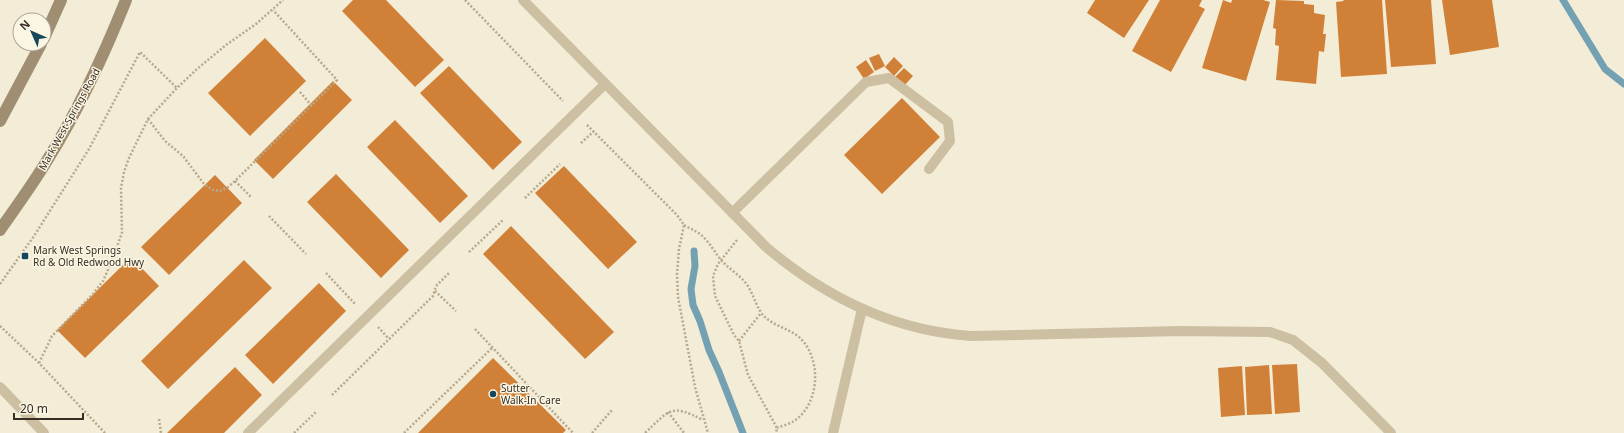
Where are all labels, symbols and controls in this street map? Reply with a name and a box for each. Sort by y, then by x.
north arrow [12,12,52,52]
text: N [16,16,33,33]
street label: Mark West Springs Road [35,65,103,173]
place label: Mark West Springs Rd & Old Redwood Hwy [33,243,145,269]
marker: Mark West Springs Rd & Old Redwood Hwy [20,251,30,261]
place label: Sutter Walk-In Care [501,381,561,407]
marker: Sutter Walk-In Care [488,389,498,399]
scale bar [14,395,83,421]
text: 20 m [20,400,48,417]

